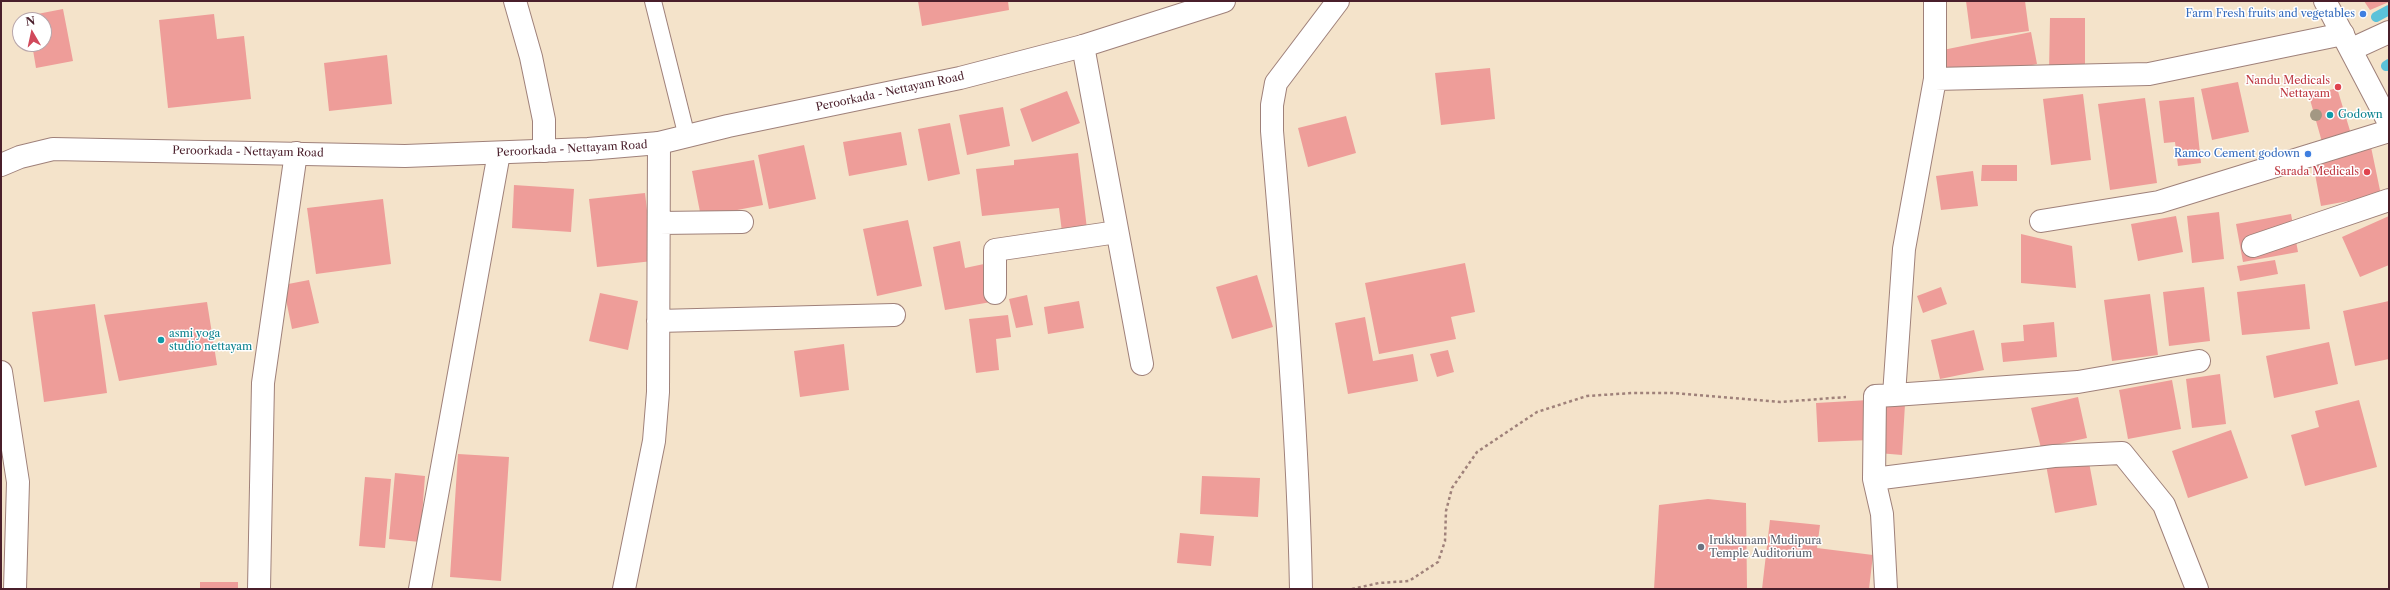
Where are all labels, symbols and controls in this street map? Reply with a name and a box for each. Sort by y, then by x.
place label: Farm Fresh fruits and vegetables [2185,7,2355,21]
marker: Farm Fresh fruits and vegetables [2358,9,2368,19]
north arrow [12,12,52,52]
text: N [24,13,36,29]
street label: Peroorkada - Nettayam Road [815,70,965,114]
place label: Nandu Medicals Nettayam [2245,74,2330,100]
marker: Nandu Medicals Nettayam [2333,82,2343,92]
place label: Godown [2338,108,2383,122]
marker: Godown [2325,110,2335,120]
street label: Peroorkada - Nettayam Road [496,138,648,160]
street label: Peroorkada - Nettayam Road [172,144,324,160]
place label: Ramco Cement godown [2174,147,2300,161]
marker: Ramco Cement godown [2303,149,2313,159]
place label: Sarada Medicals [2274,165,2359,179]
marker: Sarada Medicals [2362,167,2372,177]
place label: asmi yoga studio nettayam [169,327,252,353]
marker: asmi yoga studio nettayam [156,335,166,345]
place label: Irukkunam Mudipura Temple Auditorium [1709,534,1822,560]
marker: Irukkunam Mudipura Temple Auditorium [1696,542,1706,552]

